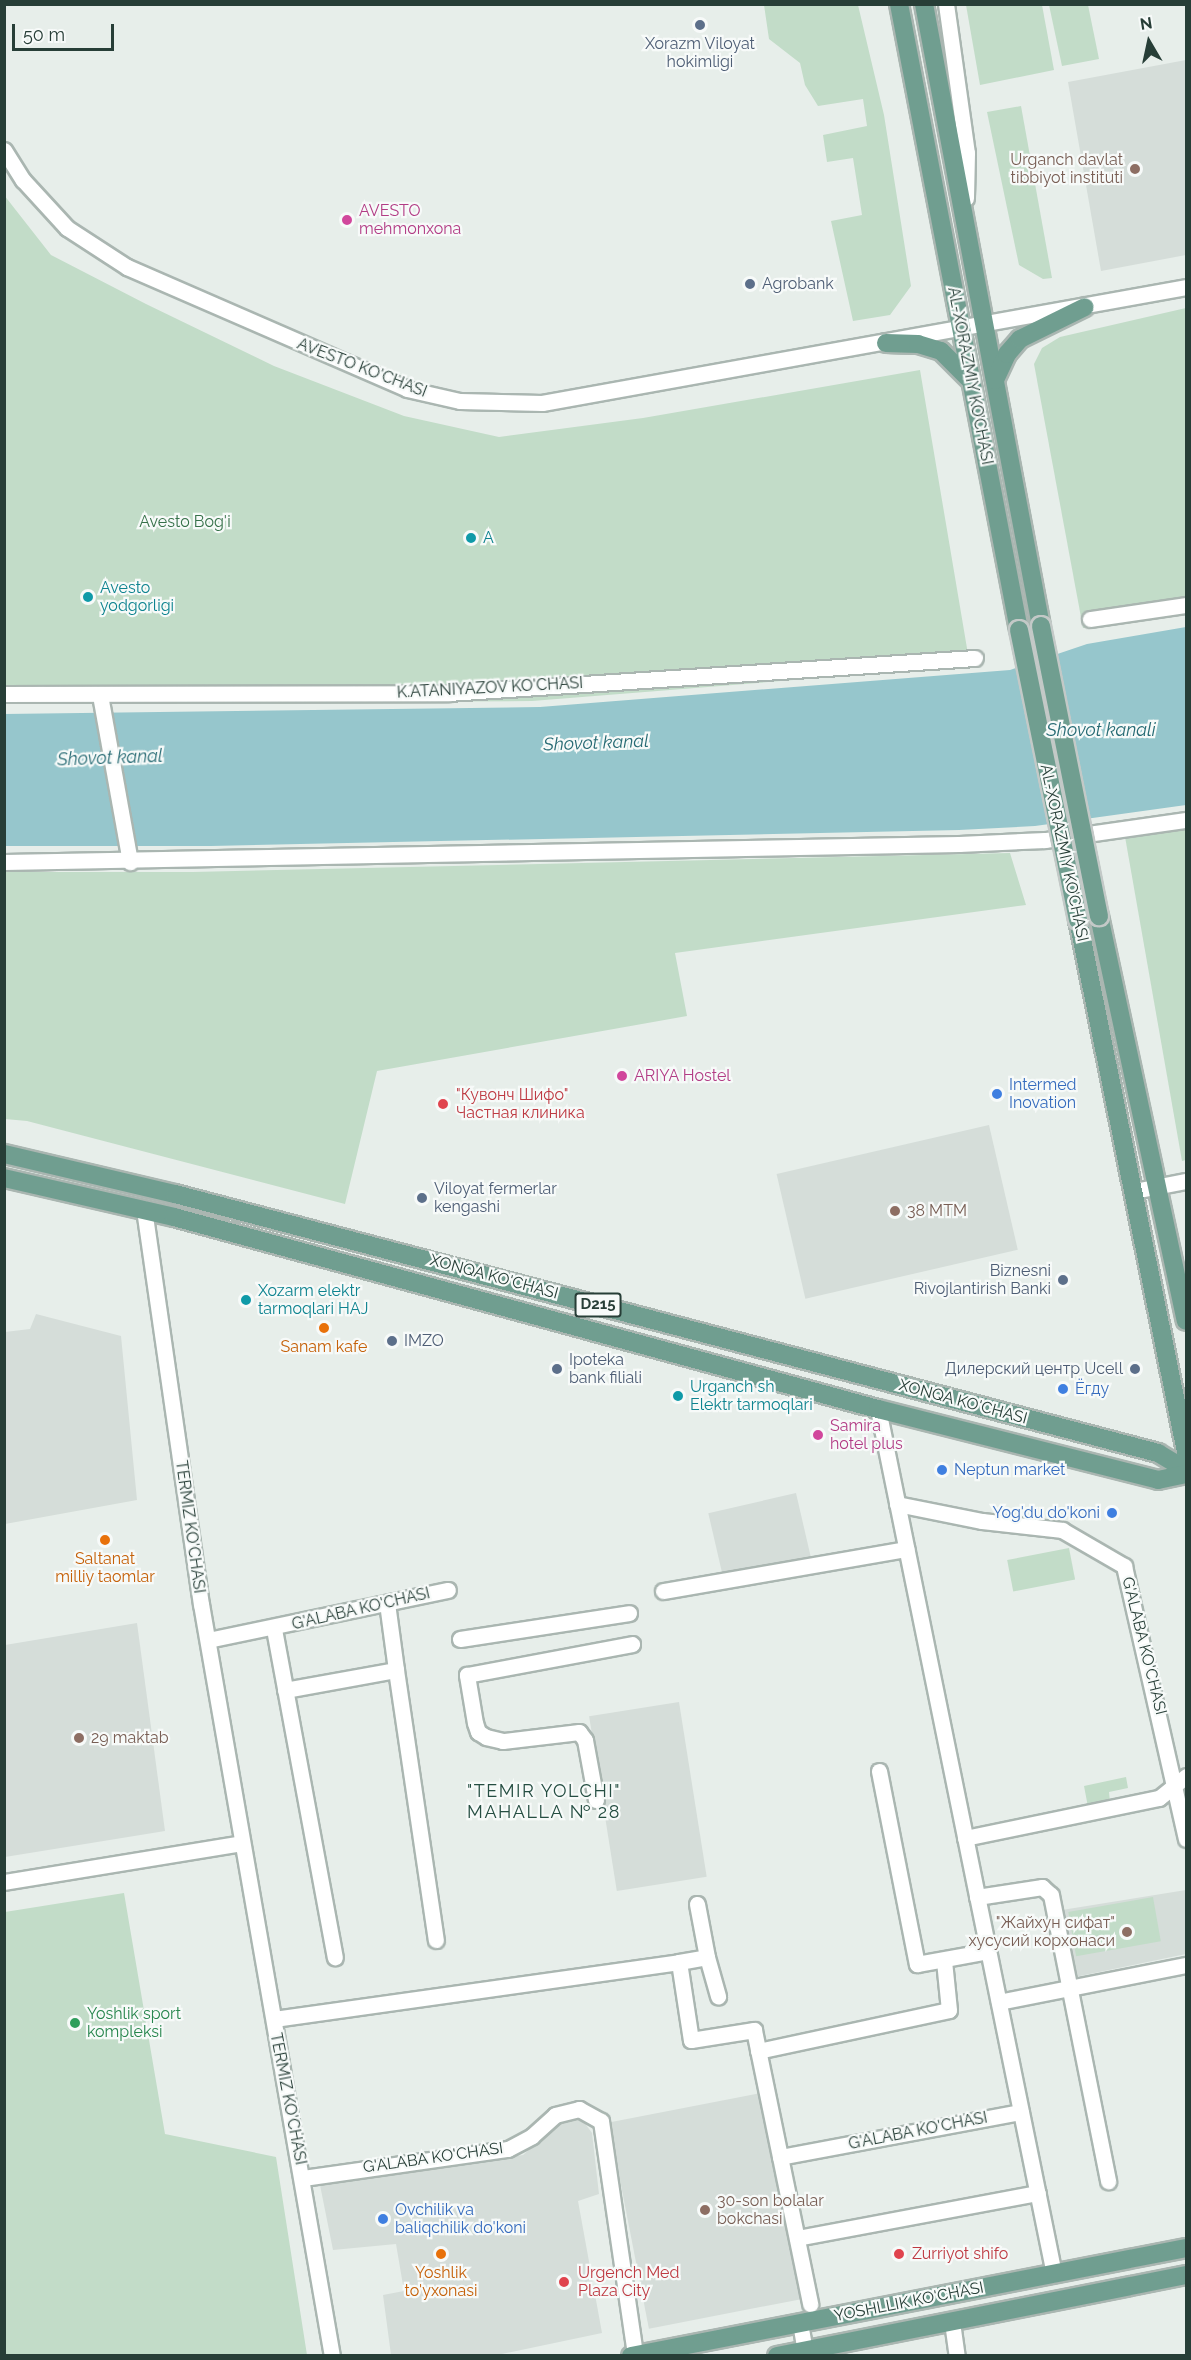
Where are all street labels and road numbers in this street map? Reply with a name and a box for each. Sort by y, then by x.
street label: AL-XORAZMIY KO’CHASI [943,285,997,467]
street label: AVESTO KO'CHASI [294,334,430,402]
street label: K.ATANIYAZOV KO'CHASI [396,674,584,702]
street label: AL-XORAZMIY KO’CHASI [1036,762,1092,944]
street label: XONQA KO'CHASI [428,1251,560,1303]
road number: D215 [574,1293,622,1317]
street label: XONQA KO'CHASI [897,1376,1029,1428]
street label: TERMIZ KO'CHASI [171,1459,209,1595]
street label: G'ALABA KO'CHASI [1118,1575,1170,1717]
street label: G'ALABA KO'CHASI [290,1584,432,1634]
street label: TERMIZ KO'CHASI [266,2031,310,2167]
street label: G'ALABA KO'CHASI [847,2108,989,2154]
street label: G'ALABA KO'CHASI [361,2139,505,2177]
street label: YOSHLLIK KO'CHASI [832,2278,986,2326]

